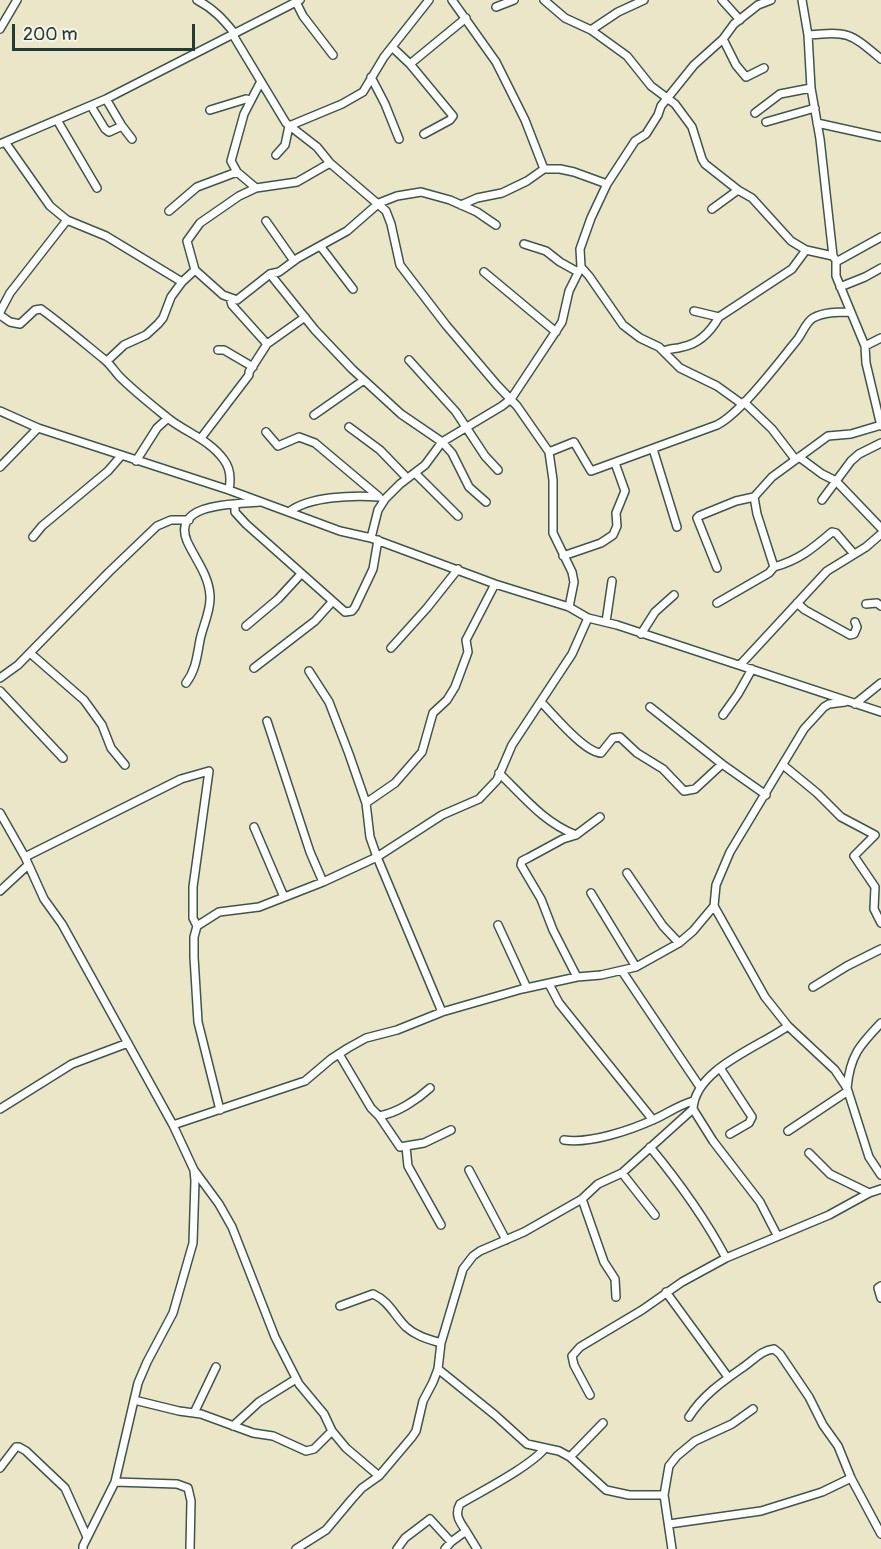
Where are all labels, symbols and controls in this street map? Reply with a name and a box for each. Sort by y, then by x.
scale bar [15,12,198,50]
text: 200 m [23,23,78,46]

